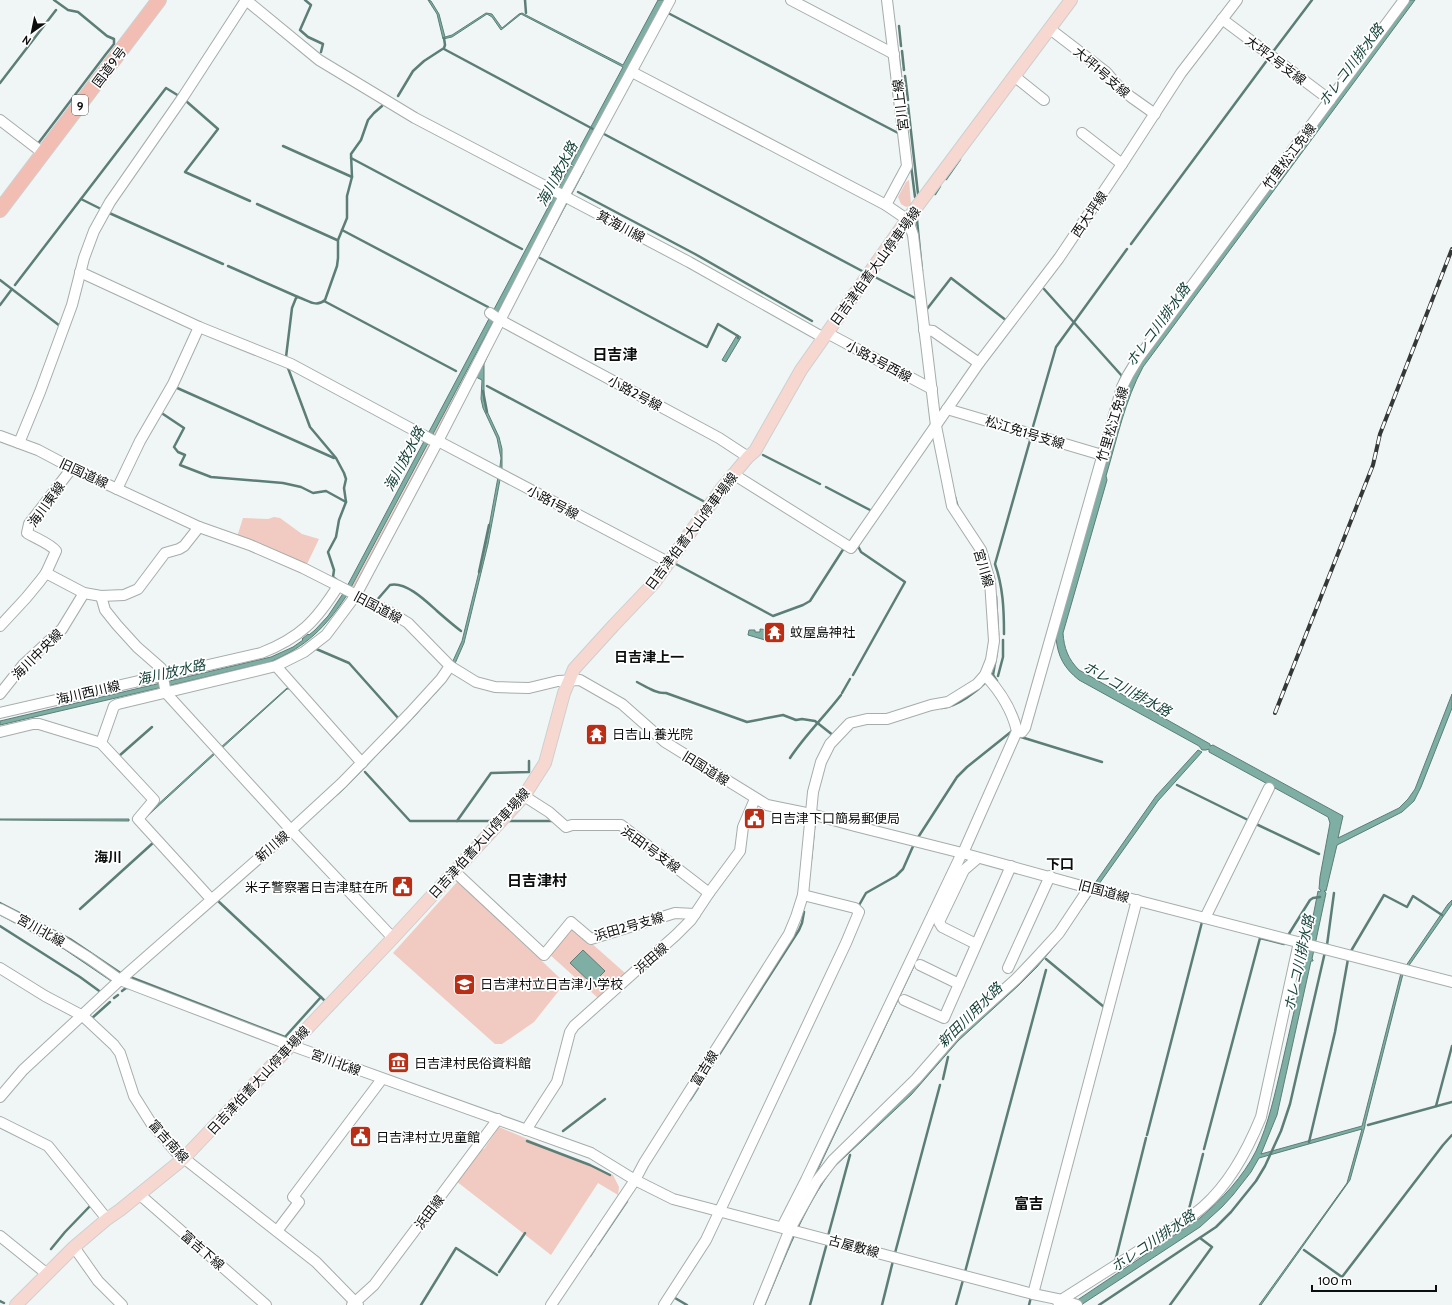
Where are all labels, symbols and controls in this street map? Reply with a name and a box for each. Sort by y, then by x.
north arrow [12,12,52,52]
water label: ホレコ川排水路 [1314,20,1388,110]
text: N [19,32,34,48]
street label: 大坪2号支線 [1243,32,1309,88]
street label: 大坪1号支線 [1071,43,1133,101]
street label: 国道9号 [89,44,129,90]
street label: 宮川上線 [889,78,911,132]
road number: 9 [72,95,88,115]
street label: 竹里松江免線 [1259,120,1319,192]
water label: 海川放水路 [533,138,582,209]
street label: 西大坪線 [1068,188,1110,240]
street label: 日吉津伯耆大山停車場線 [826,203,924,329]
street label: 箕海川線 [594,207,648,245]
water label: ホレコ川排水路 [1122,279,1195,370]
street label: 小路3号西線 [843,337,915,385]
district label: 日吉津 [592,346,638,364]
street label: 小路2号線 [605,372,665,414]
street label: 竹里松江免線 [1093,384,1131,464]
street label: 松江免1号支線 [983,412,1067,452]
water label: 海川放水路 [380,423,429,494]
street label: 旧国道線 [57,455,111,491]
street label: 日吉津伯耆大山停車場線 [642,469,740,593]
street label: 海川東線 [24,478,68,530]
street label: 小路1号線 [524,482,582,522]
street label: 宮川線 [971,547,997,589]
street label: 旧国道線 [351,588,405,626]
temple icon: 蚊屋島神社 [761,619,787,645]
place label: 蚊屋島神社 [790,624,855,640]
street label: 海川中央線 [8,625,66,683]
district label: 日吉津上一 [614,648,684,666]
water label: 海川放水路 [135,655,208,689]
water label: ホレコ川排水路 [1080,657,1175,721]
street label: 海川西川線 [55,677,121,707]
temple icon: 日吉山 養光院 [583,721,609,747]
place label: 日吉山 養光院 [612,726,693,742]
street label: 旧国道線 [680,747,732,789]
street label: 日吉津伯耆大山停車場線 [425,785,533,901]
public building icon: 日吉津下口簡易郵便局 [742,805,768,831]
place label: 日吉津下口簡易郵便局 [770,810,900,826]
street label: 浜田1号支線 [618,822,684,876]
street label: 新川線 [252,827,292,865]
district label: 海川 [94,848,122,866]
district label: 下口 [1046,855,1074,873]
district label: 日吉津村 [507,872,567,890]
public building icon: 米子警察署日吉津駐在所 [390,874,416,900]
street label: 旧国道線 [1077,877,1131,905]
place label: 米子警察署日吉津駐在所 [245,879,388,895]
street label: 浜田2号支線 [592,908,666,944]
street label: 宮川北線 [14,910,68,950]
water label: ホレコ川排水路 [1280,912,1318,1013]
street label: 浜田線 [631,939,671,977]
school or university icon: 日吉津村立日吉津小学校 [452,971,478,997]
place label: 日吉津村立日吉津小学校 [480,976,623,992]
water label: 新田川用水路 [934,978,1007,1051]
street label: 日吉津伯耆大山停車場線 [203,1022,313,1138]
street label: 宮川北線 [309,1046,363,1078]
street label: 富吉線 [687,1047,721,1089]
museum icon: 日吉津村民俗資料館 [385,1050,411,1076]
place label: 日吉津村民俗資料館 [414,1055,531,1071]
street label: 富吉南線 [146,1116,192,1166]
public building icon: 日吉津村立児童館 [348,1124,374,1150]
place label: 日吉津村立児童館 [376,1129,480,1145]
street label: 浜田線 [411,1192,447,1232]
district label: 富吉 [1014,1195,1044,1213]
water label: ホレコ川排水路 [1107,1206,1199,1276]
street label: 富吉下線 [178,1227,228,1273]
street label: 古屋敷線 [827,1232,881,1260]
scale bar [1312,1267,1436,1293]
text: 100 m [1318,1273,1352,1288]

